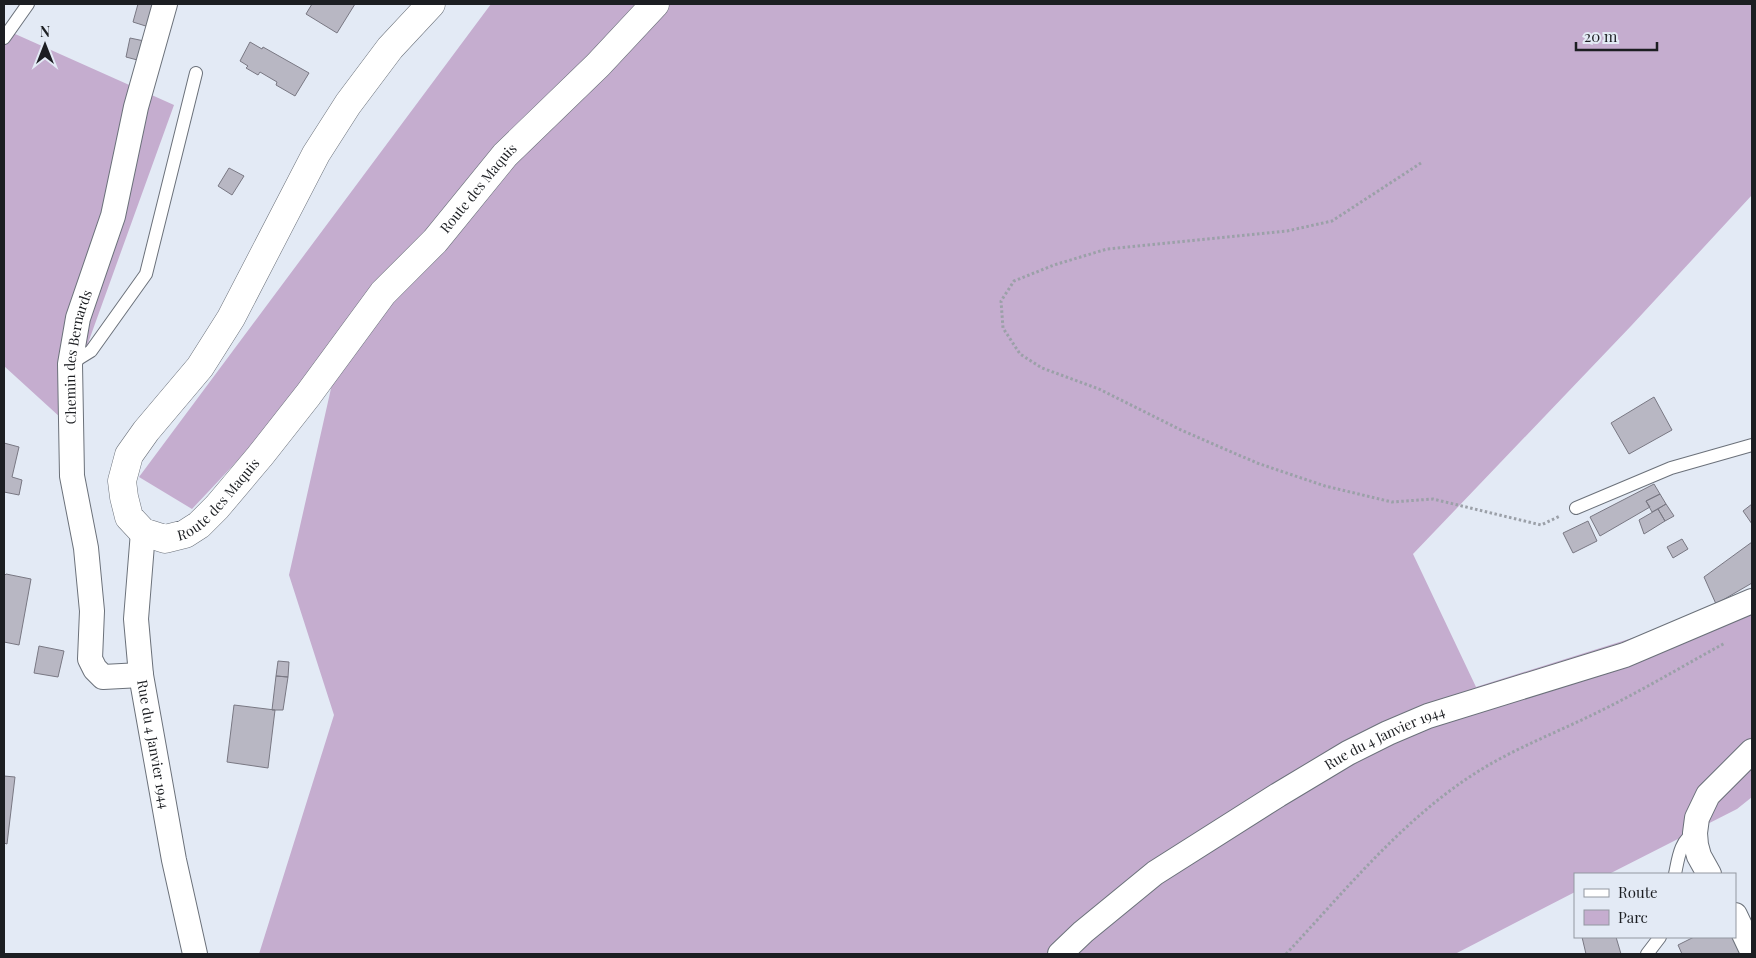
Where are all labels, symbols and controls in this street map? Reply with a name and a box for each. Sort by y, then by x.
north arrow [20,20,70,70]
scale bar [1576,20,1657,52]
text: N [40,22,50,41]
text: 20 m [1584,26,1618,46]
street label: Route des Maquis [435,139,520,237]
street label: Chemin des Bernards [60,287,96,424]
street label: Route des Maquis [175,454,263,545]
street label: Rue du 4 Janvier 1944 [133,678,175,810]
street label: Rue du 4 Janvier 1944 [1321,701,1447,774]
legend [1574,873,1736,938]
text: Route [1618,882,1658,902]
text: Parc [1618,907,1648,927]

